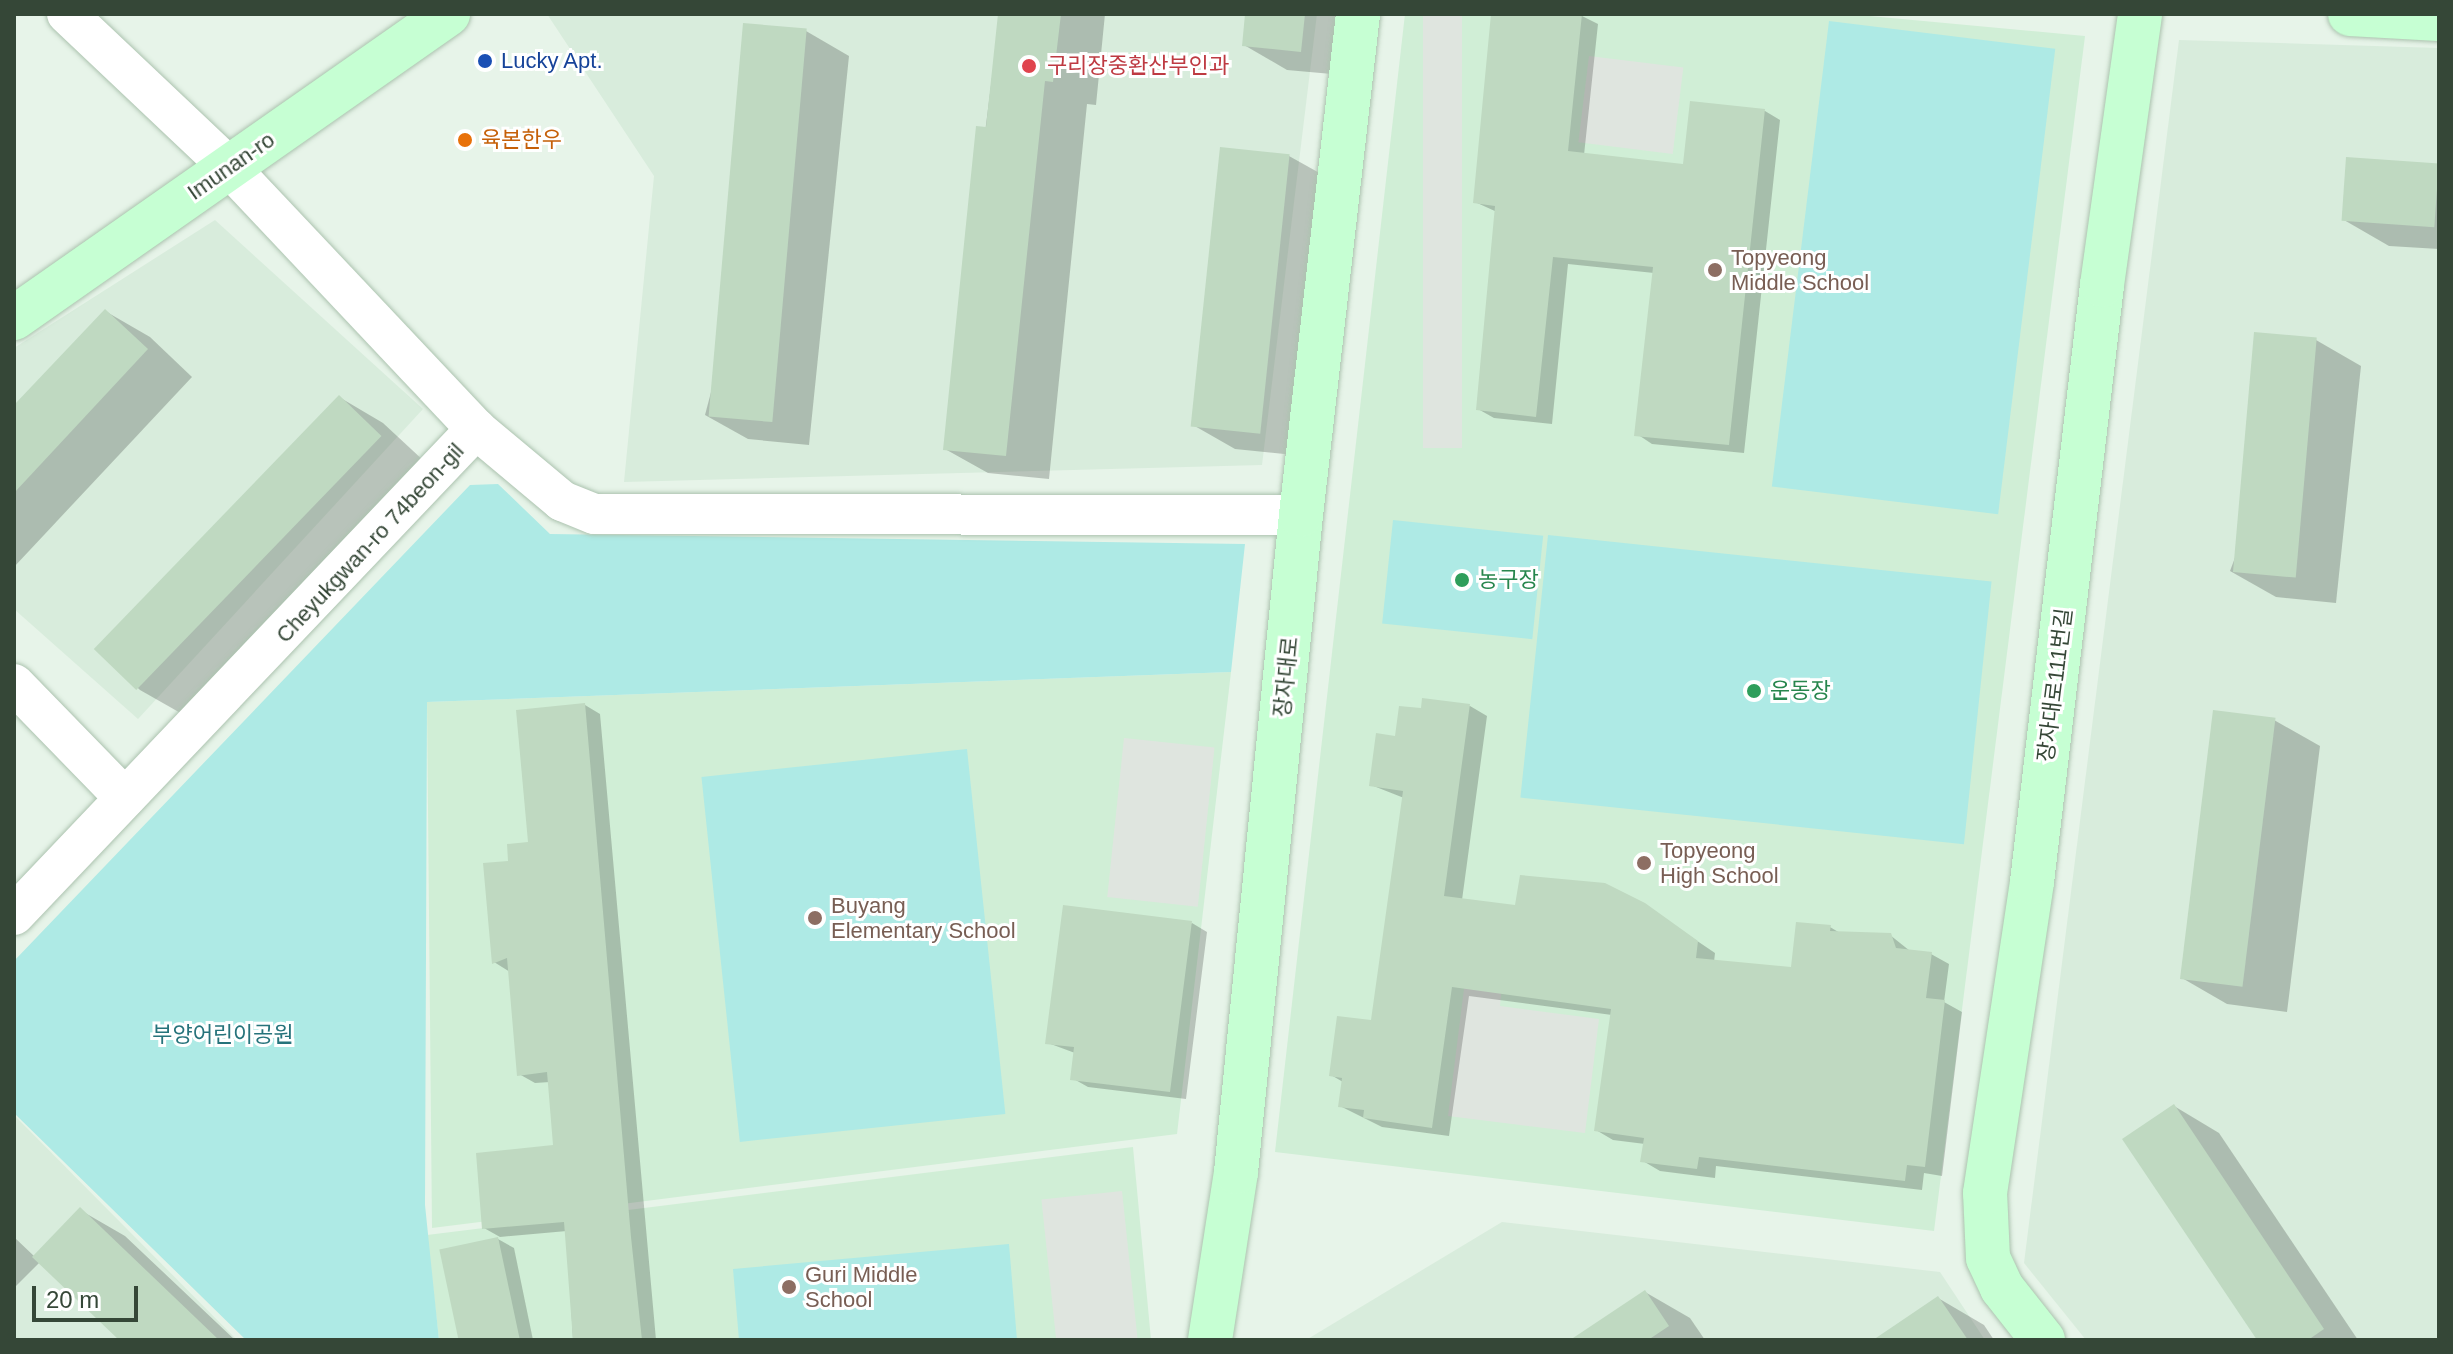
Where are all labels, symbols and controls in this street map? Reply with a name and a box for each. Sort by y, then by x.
place label: Lucky Apt. [501,48,604,74]
marker: Lucky Apt. [476,52,494,70]
place label: 구리장중환산부인과 [1047,53,1229,79]
marker: 구리장중환산부인과 [1018,55,1040,77]
street label: Imunan-ro [182,126,280,206]
place label: 육본한우 [481,127,562,153]
marker: 육본한우 [456,131,474,149]
place label: Topyeong Middle School [1731,244,1869,296]
marker: Topyeong Middle School [1706,261,1724,279]
street label: Cheyukgwan-ro 74beon-gil [271,438,469,648]
place label: 농구장 [1478,567,1539,593]
marker: 농구장 [1453,571,1471,589]
street label: 장자대로111번길 [2032,607,2078,763]
street label: 장자대로 [1269,635,1303,719]
place label: 운동장 [1770,678,1831,704]
marker: 운동장 [1745,682,1763,700]
place label: Topyeong High School [1660,837,1779,888]
marker: Topyeong High School [1635,854,1653,872]
place label: Buyang Elementary School [831,892,1016,944]
marker: Buyang Elementary School [806,909,824,927]
park label: 부양어린이공원 [152,1022,294,1048]
place label: Guri Middle School [805,1261,917,1312]
scale bar [36,1270,142,1320]
marker: Guri Middle School [780,1278,798,1296]
text: 20 m [46,1286,99,1313]

